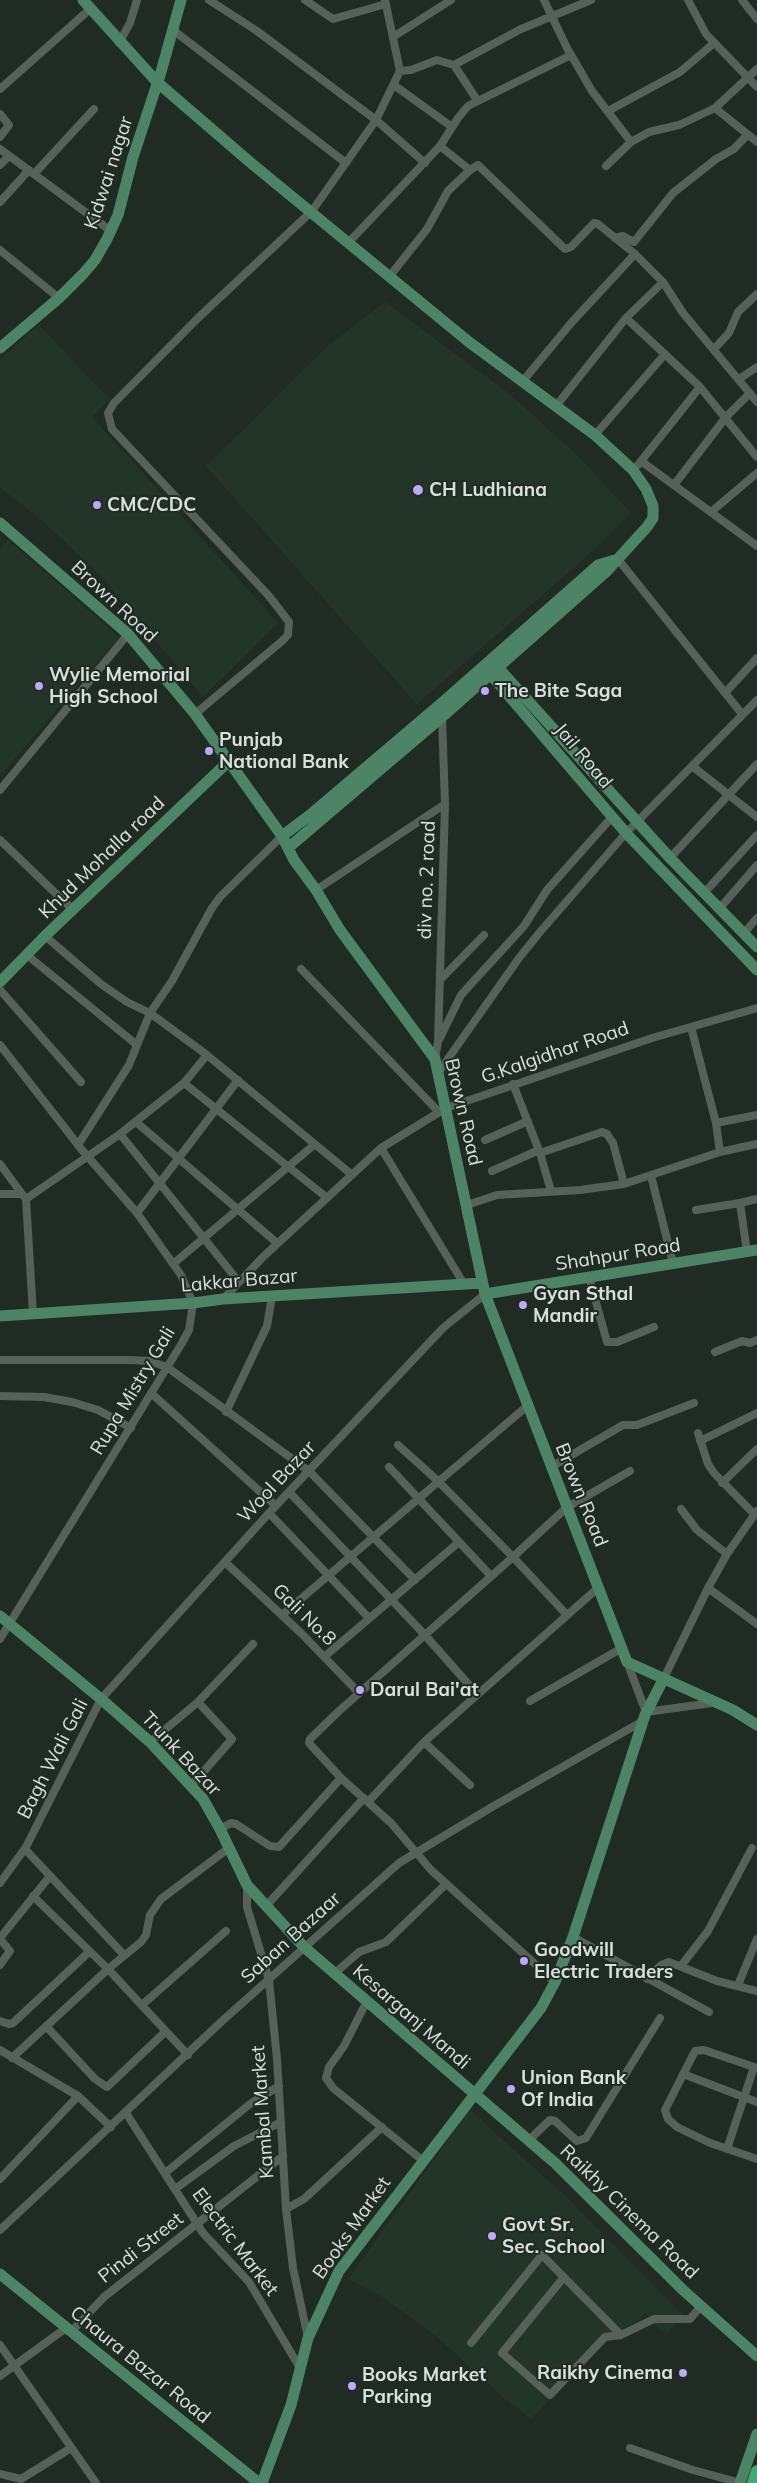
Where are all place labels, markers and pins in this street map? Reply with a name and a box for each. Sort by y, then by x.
place label: CH Ludhiana [429,479,547,501]
marker: CH Ludhiana [411,483,425,497]
place label: CMC/CDC [107,494,196,516]
marker: CMC/CDC [91,499,103,511]
place label: Wylie Memorial High School [49,664,190,708]
marker: Wylie Memorial High School [33,680,45,692]
place label: The Bite Saga [495,680,622,702]
marker: The Bite Saga [479,685,491,697]
place label: Punjab National Bank [219,729,349,773]
marker: Punjab National Bank [203,745,215,757]
place label: Gyan Sthal Mandir [533,1283,633,1327]
marker: Gyan Sthal Mandir [517,1299,529,1311]
place label: Darul Bai'at [370,1679,479,1701]
marker: Darul Bai'at [354,1684,366,1696]
place label: Goodwill Electric Traders [534,1939,673,1983]
marker: Goodwill Electric Traders [518,1955,530,1967]
place label: Union Bank Of India [521,2067,626,2111]
marker: Union Bank Of India [505,2083,517,2095]
place label: Govt Sr. Sec. School [502,2214,605,2258]
marker: Govt Sr. Sec. School [486,2230,498,2242]
place label: Raikhy Cinema [537,2362,673,2384]
place label: Books Market Parking [362,2364,486,2408]
marker: Raikhy Cinema [677,2367,689,2379]
marker: Books Market Parking [346,2380,358,2392]

